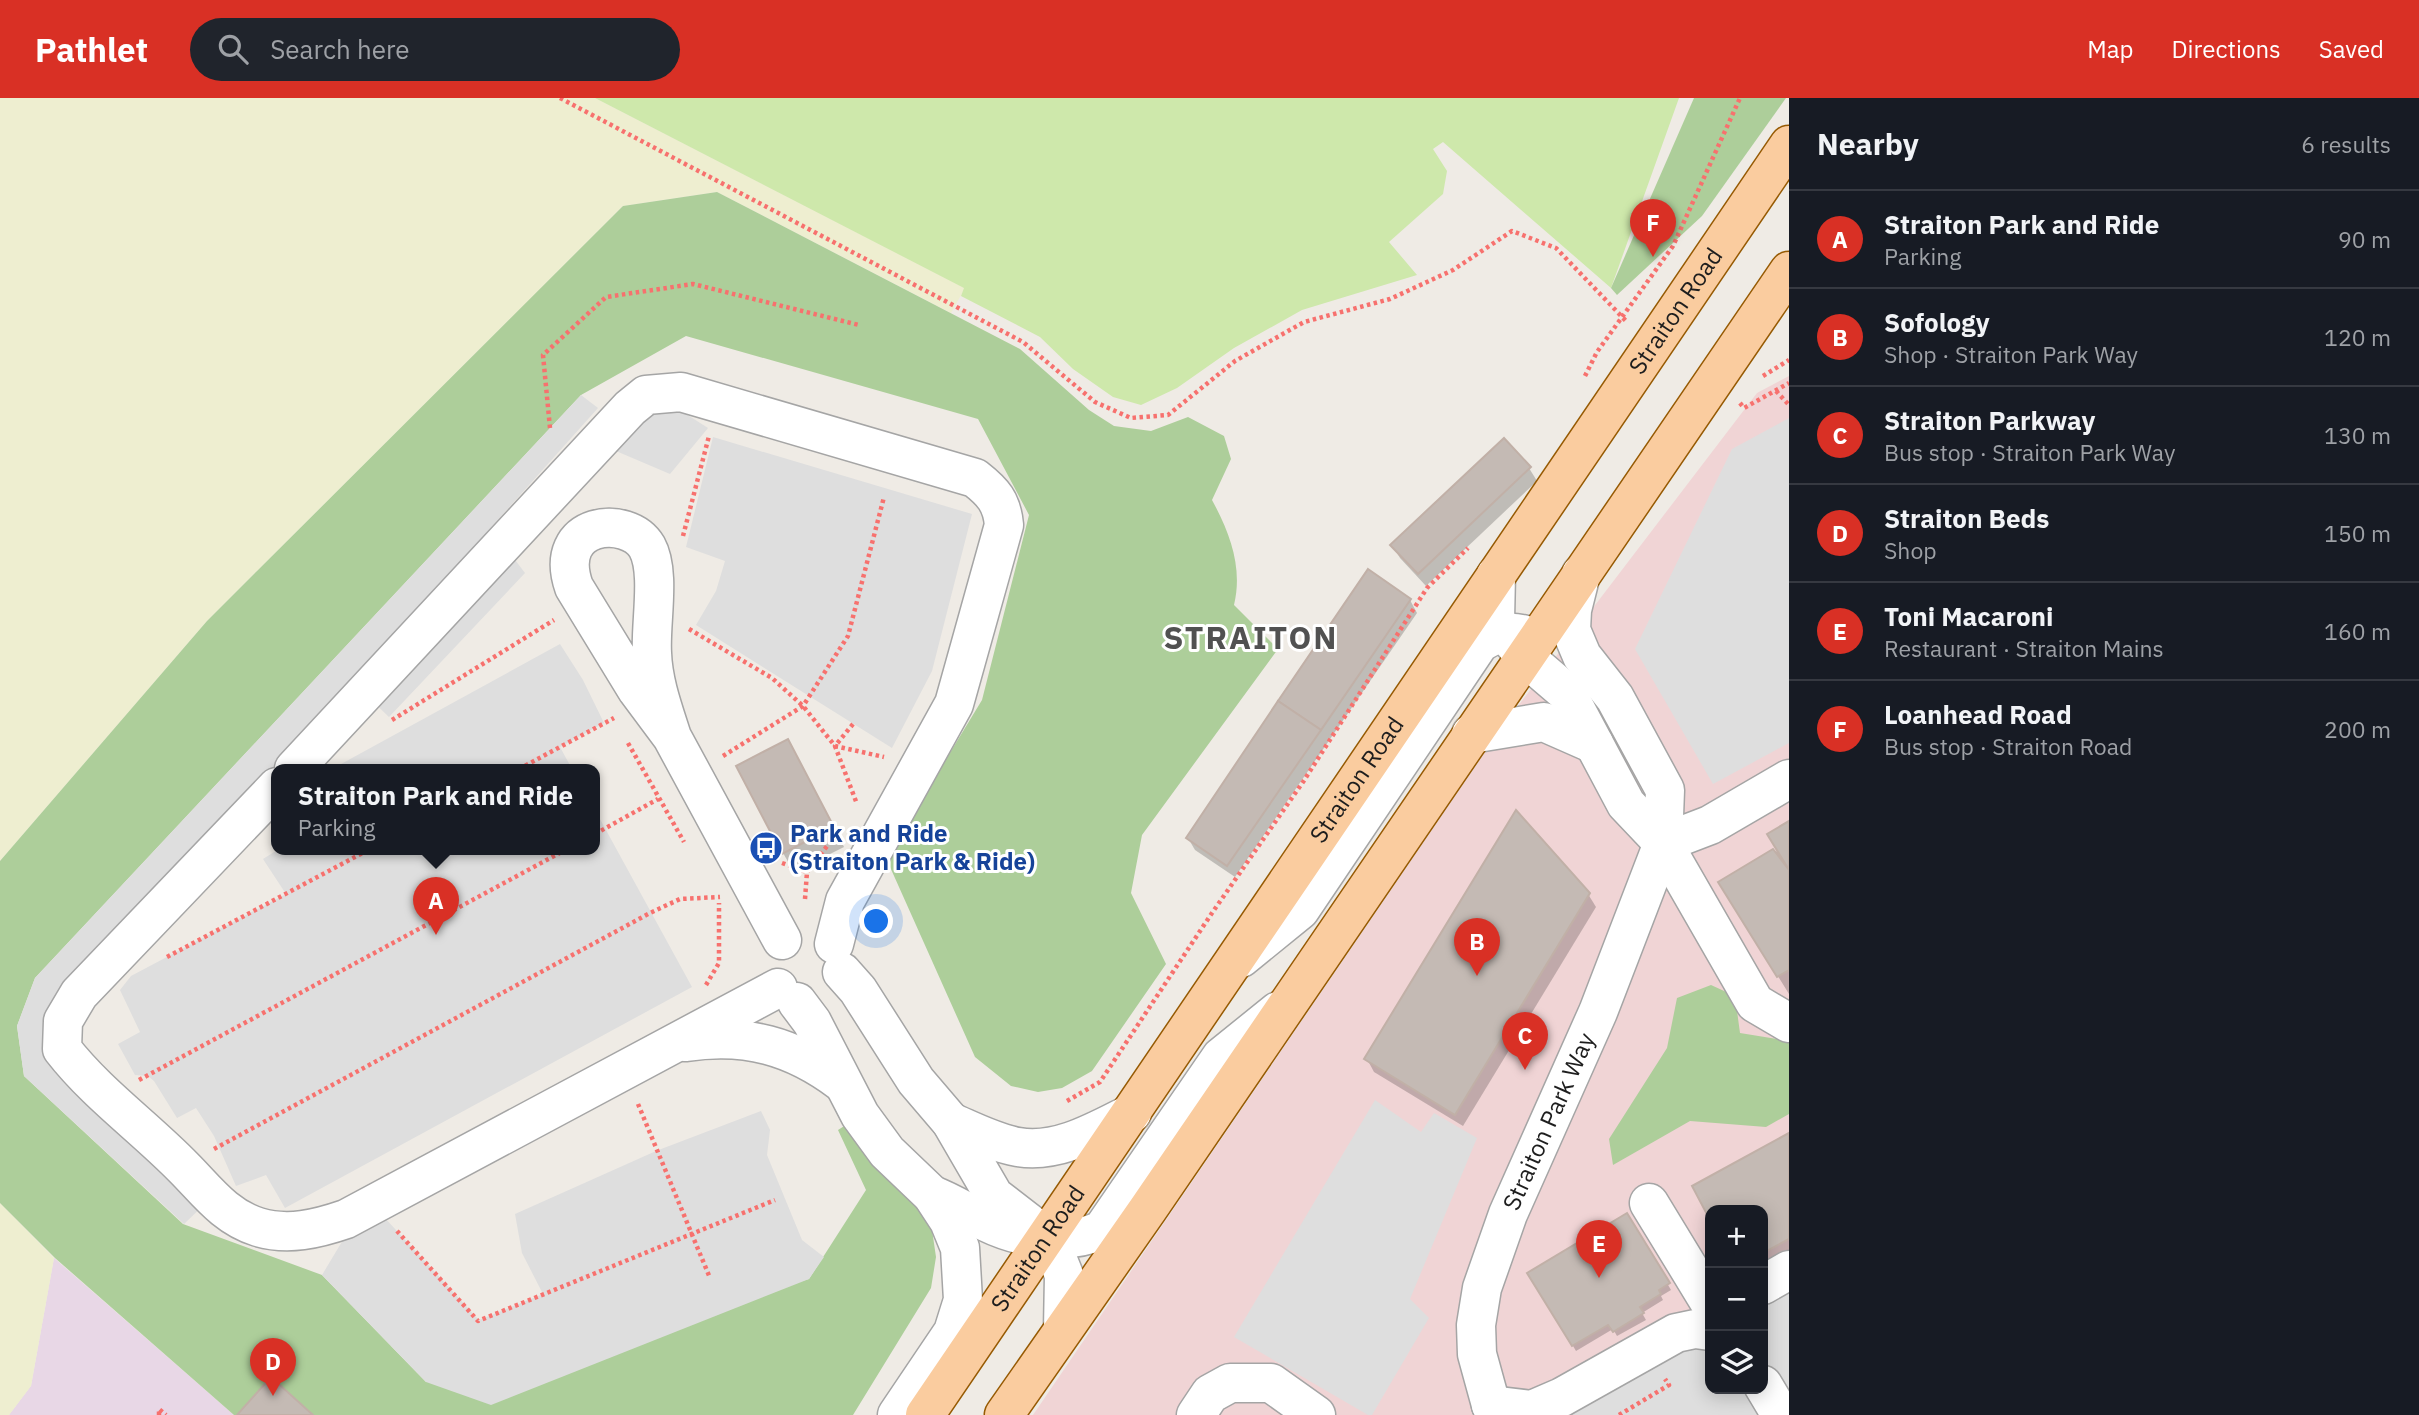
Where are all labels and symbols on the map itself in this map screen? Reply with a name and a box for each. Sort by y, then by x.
pin: F [1630,199,1676,257]
street label: Straiton Road [1621,241,1729,380]
district label: STRAITON [1163,616,1339,658]
street label: Straiton Road [1302,710,1411,849]
place label: Park and Ride (Straiton Park & Ride) [790,817,1035,877]
bus stop icon: Park and Ride (Straiton Park & Ride) [747,829,785,867]
pin: A [413,877,459,935]
your location [859,904,893,938]
pin: B [1454,918,1500,976]
pin: C [1502,1012,1548,1070]
street label: Straiton Park Way [1495,1027,1602,1215]
street label: Straiton Road [983,1179,1092,1318]
pin: E [1576,1220,1622,1278]
pin: D [250,1338,296,1396]

